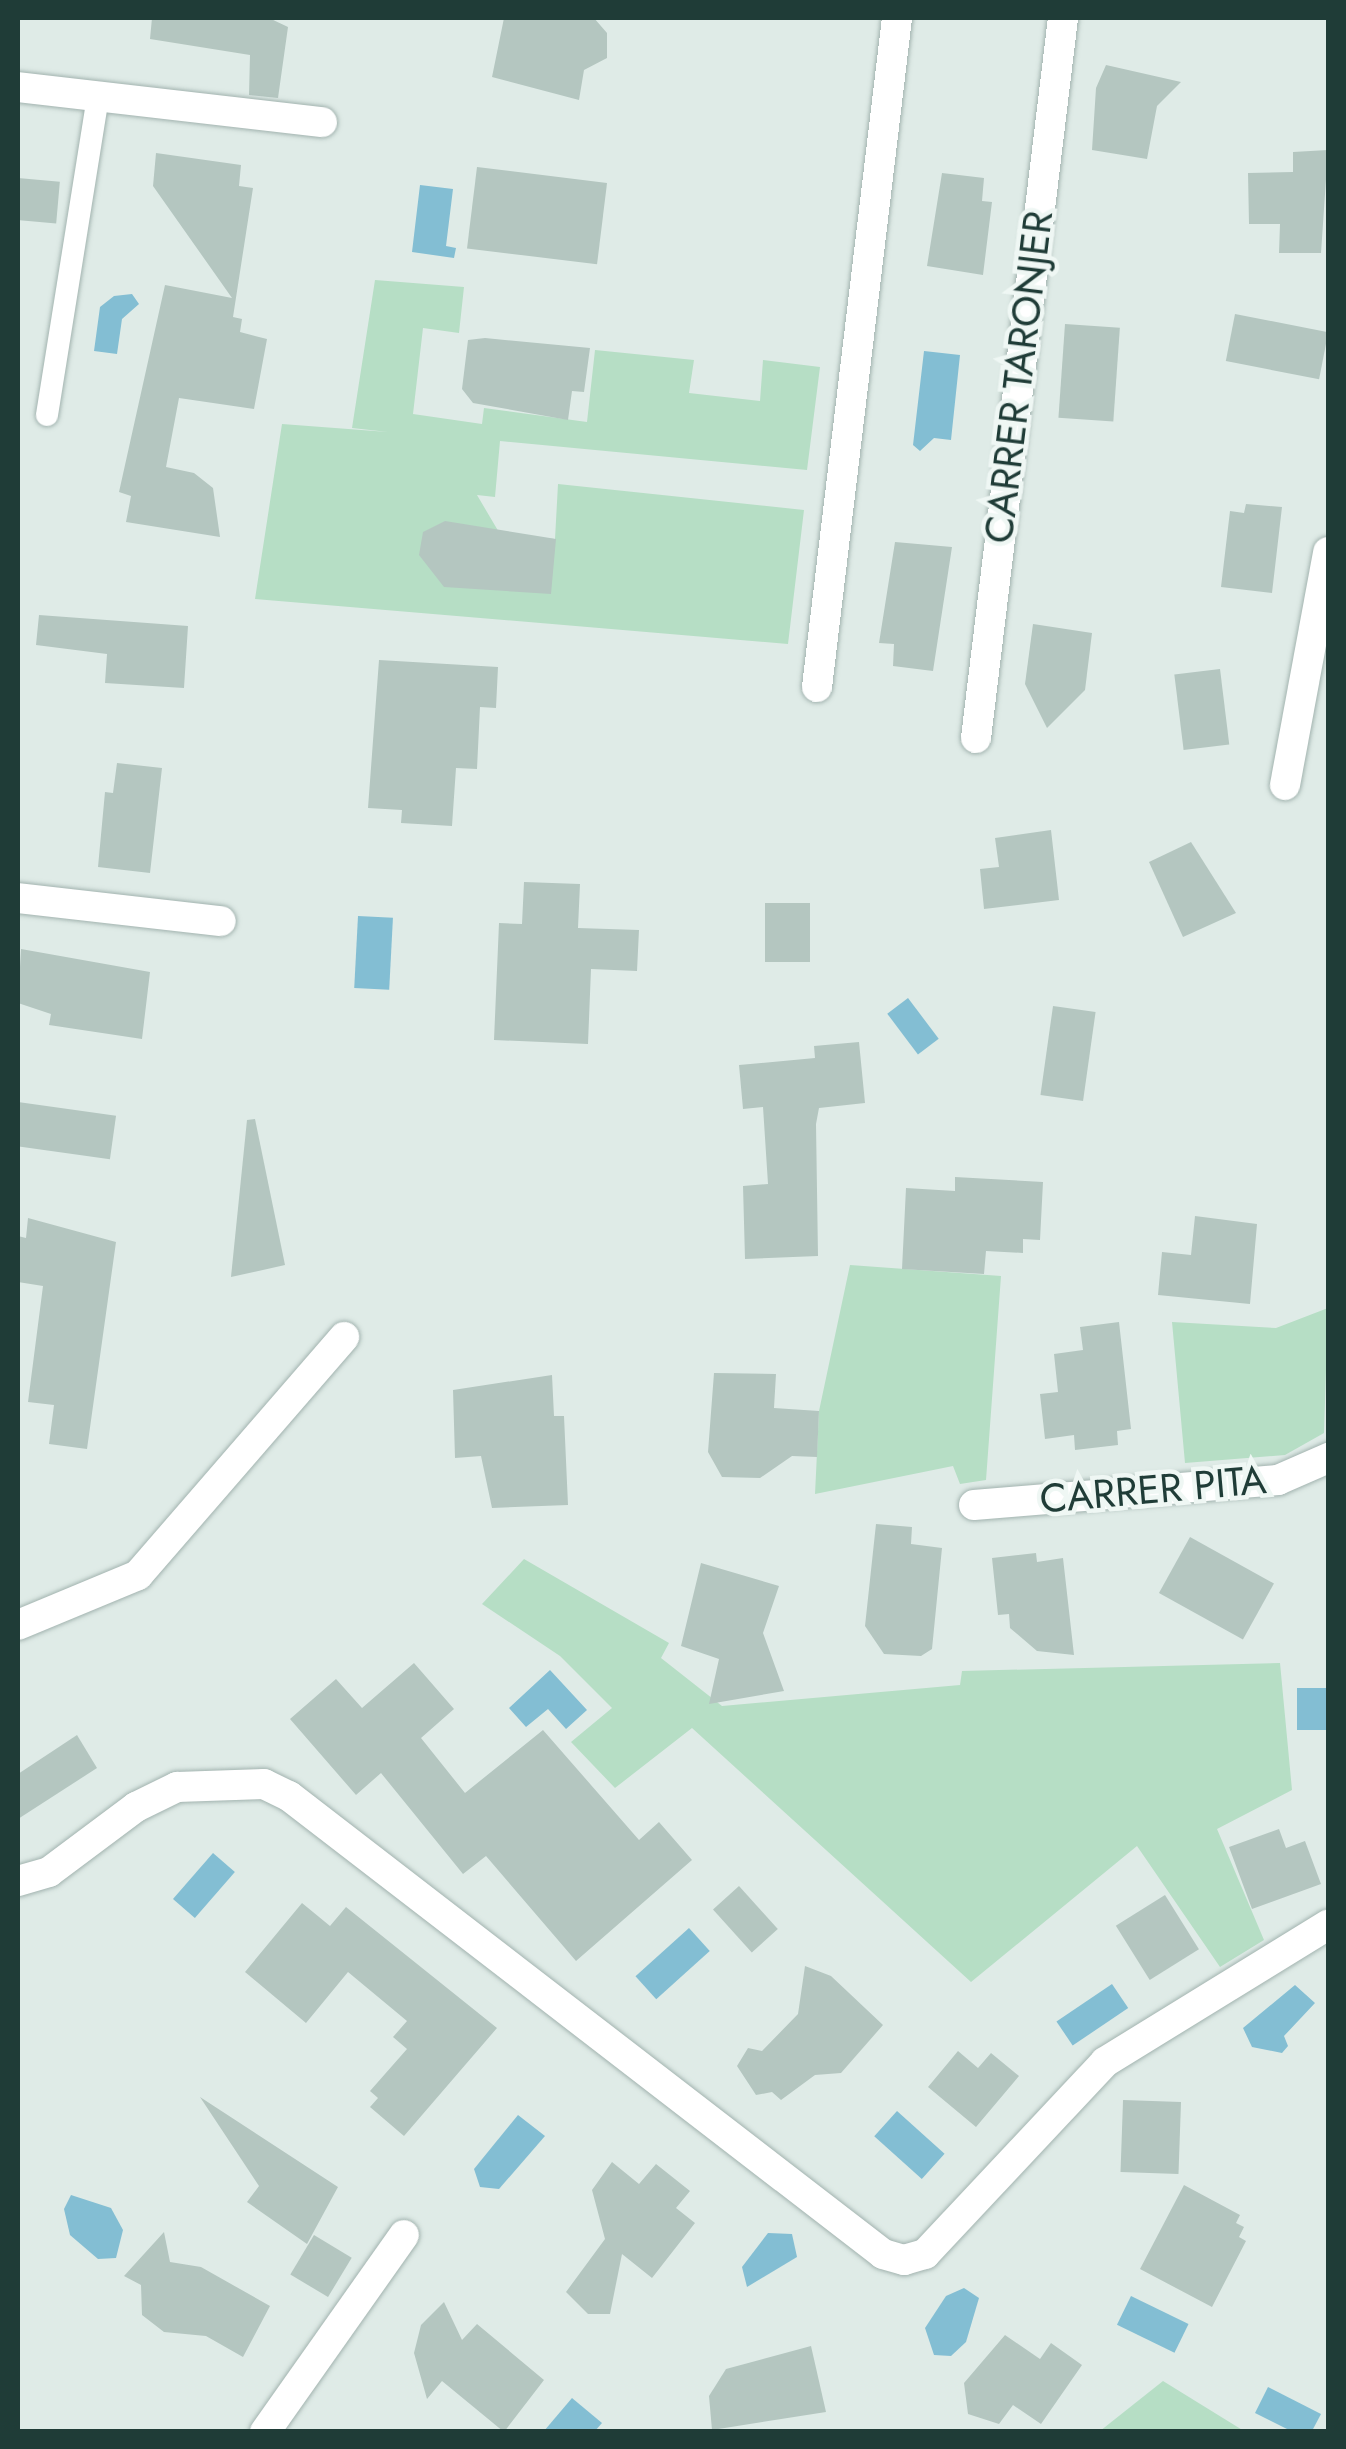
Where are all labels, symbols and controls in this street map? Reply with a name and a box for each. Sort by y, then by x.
street label: CARRER TARONJER [974,208,1062,546]
street label: CARRER PITA [1038,1455,1268,1523]

